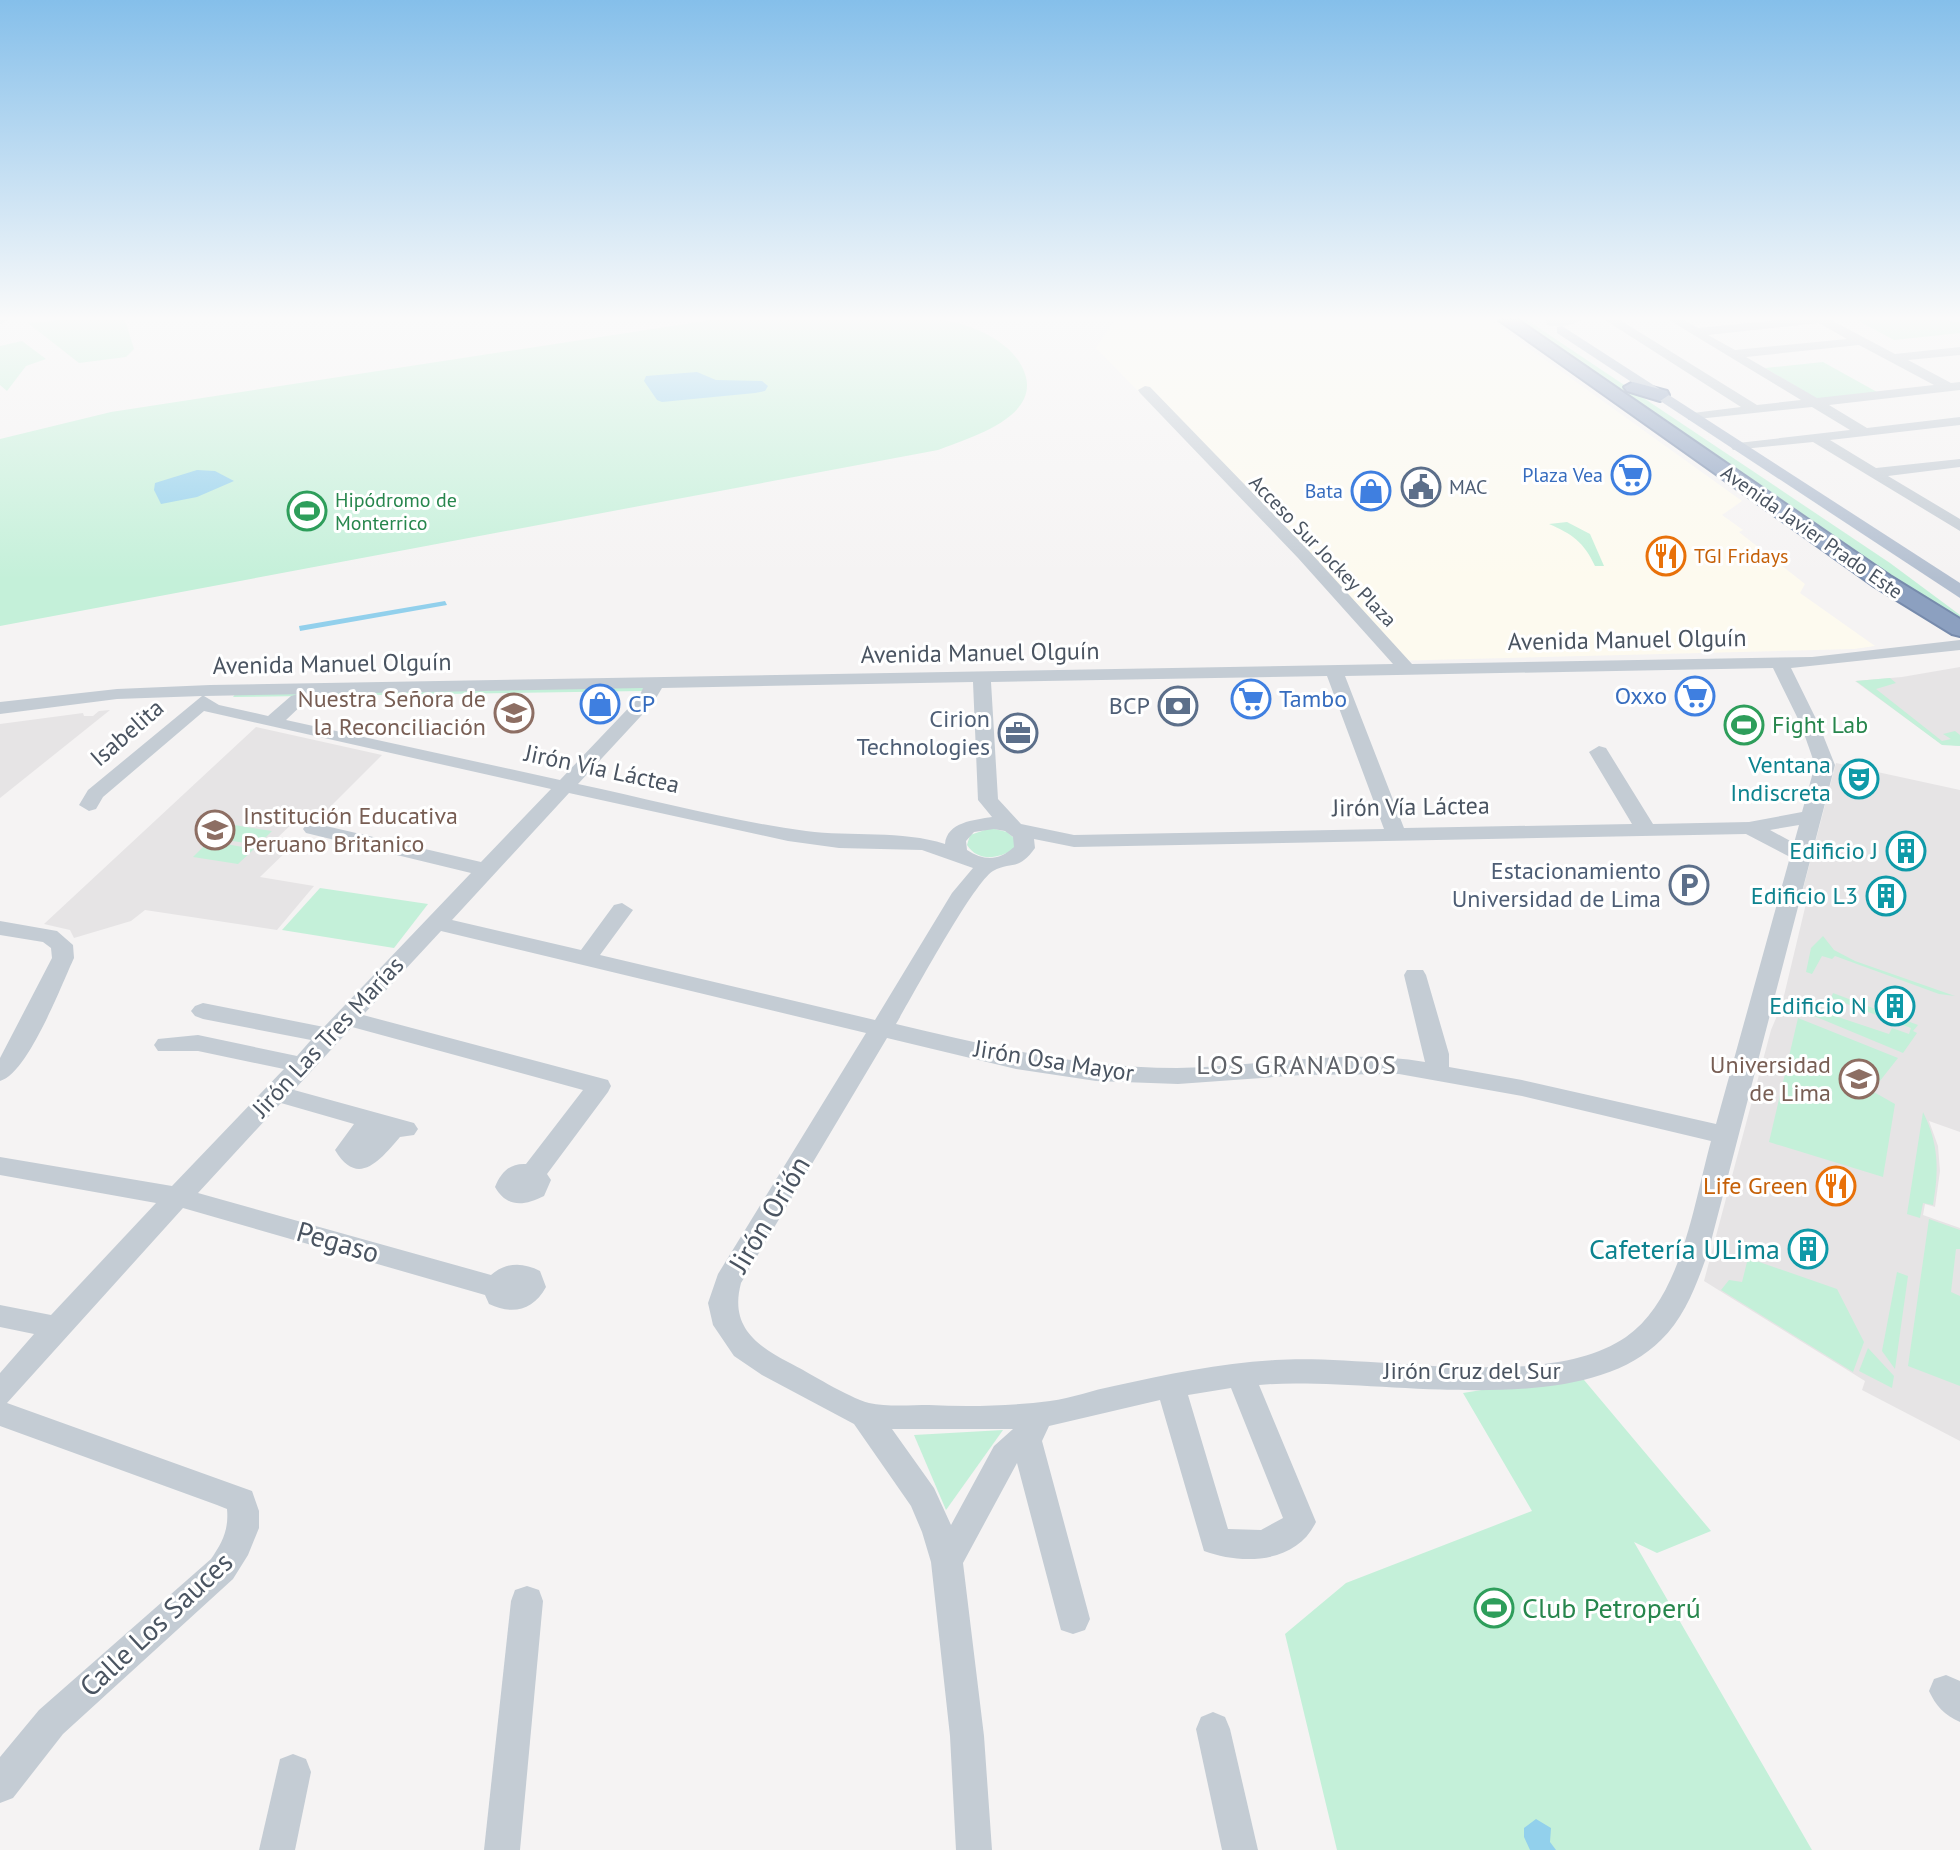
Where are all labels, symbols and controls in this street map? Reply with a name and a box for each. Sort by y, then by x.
supermarket icon: Plaza Vea [1610,454,1652,496]
street label: Avenida Javier Prado Este [1716,459,1908,605]
place label: Plaza Vea [1522,462,1603,488]
public building icon: MAC [1400,466,1442,508]
street label: Acceso Sur Jockey Plaza [1244,470,1402,632]
shop icon: Bata [1350,470,1392,512]
place label: MAC [1449,474,1487,500]
place label: Bata [1305,478,1343,504]
place label: Hipódromo de Monterrico [335,487,457,536]
sports icon: Hipódromo de Monterrico [286,490,328,532]
restaurant icon: TGI Fridays [1645,535,1687,577]
place label: TGI Fridays [1694,543,1788,569]
street label: Avenida Manuel Olguín [1507,622,1747,657]
street label: Avenida Manuel Olguín [860,635,1100,670]
street label: Avenida Manuel Olguín [212,646,452,681]
supermarket icon: Oxxo [1674,675,1716,717]
supermarket icon: Tambo [1230,678,1272,720]
place label: Oxxo [1615,680,1667,711]
place label: Nuestra Señora de la Reconciliación [298,683,486,742]
shop icon: CP [579,683,621,725]
place label: Tambo [1279,683,1347,714]
bank icon: BCP [1157,685,1199,727]
place label: CP [628,688,655,719]
place label: BCP [1109,690,1150,721]
street label: Isabelita [83,692,170,773]
school or university icon: Nuestra Señora de la Reconciliación [493,692,535,734]
place label: Cirion Technologies [856,703,990,762]
sports icon: Fight Lab [1723,704,1765,746]
place label: Fight Lab [1772,709,1868,740]
office icon: Cirion Technologies [997,712,1039,754]
street label: Jirón Vía Láctea [521,737,682,800]
place label: Ventana Indiscreta [1730,749,1831,808]
theatre icon: Ventana Indiscreta [1838,758,1880,800]
street label: Jirón Vía Láctea [1331,790,1490,823]
place label: Institución Educativa Peruano Britanico [243,800,458,859]
school or university icon: Institución Educativa Peruano Britanico [194,809,236,851]
building icon: Edificio J [1885,830,1927,872]
place label: Edificio J [1789,835,1878,866]
place label: Estacionamiento Universidad de Lima [1452,855,1661,914]
parking icon: Estacionamiento Universidad de Lima [1668,864,1710,906]
building icon: Edificio L3 [1865,875,1907,917]
place label: Edificio L3 [1751,880,1858,911]
street label: Jirón Las Tres Marías [244,950,410,1124]
building icon: Edificio N [1874,985,1916,1027]
place label: Edificio N [1769,990,1867,1021]
street label: Jirón Osa Mayor [971,1032,1136,1088]
district label: LOS GRANADOS [1196,1048,1398,1081]
place label: Universidad de Lima [1710,1049,1831,1108]
school or university icon: Universidad de Lima [1838,1058,1880,1100]
street label: Jirón Orión [719,1149,818,1280]
restaurant icon: Life Green [1815,1165,1857,1207]
place label: Life Green [1703,1170,1808,1201]
street label: Pegaso [293,1212,384,1271]
building icon: Cafetería ULima [1787,1228,1829,1270]
place label: Cafetería ULima [1589,1230,1780,1267]
street label: Jirón Cruz del Sur [1382,1355,1561,1386]
street label: Calle Los Sauces [71,1543,240,1704]
sports icon: Club Petroperú [1473,1587,1515,1629]
place label: Club Petroperú [1522,1589,1701,1626]

